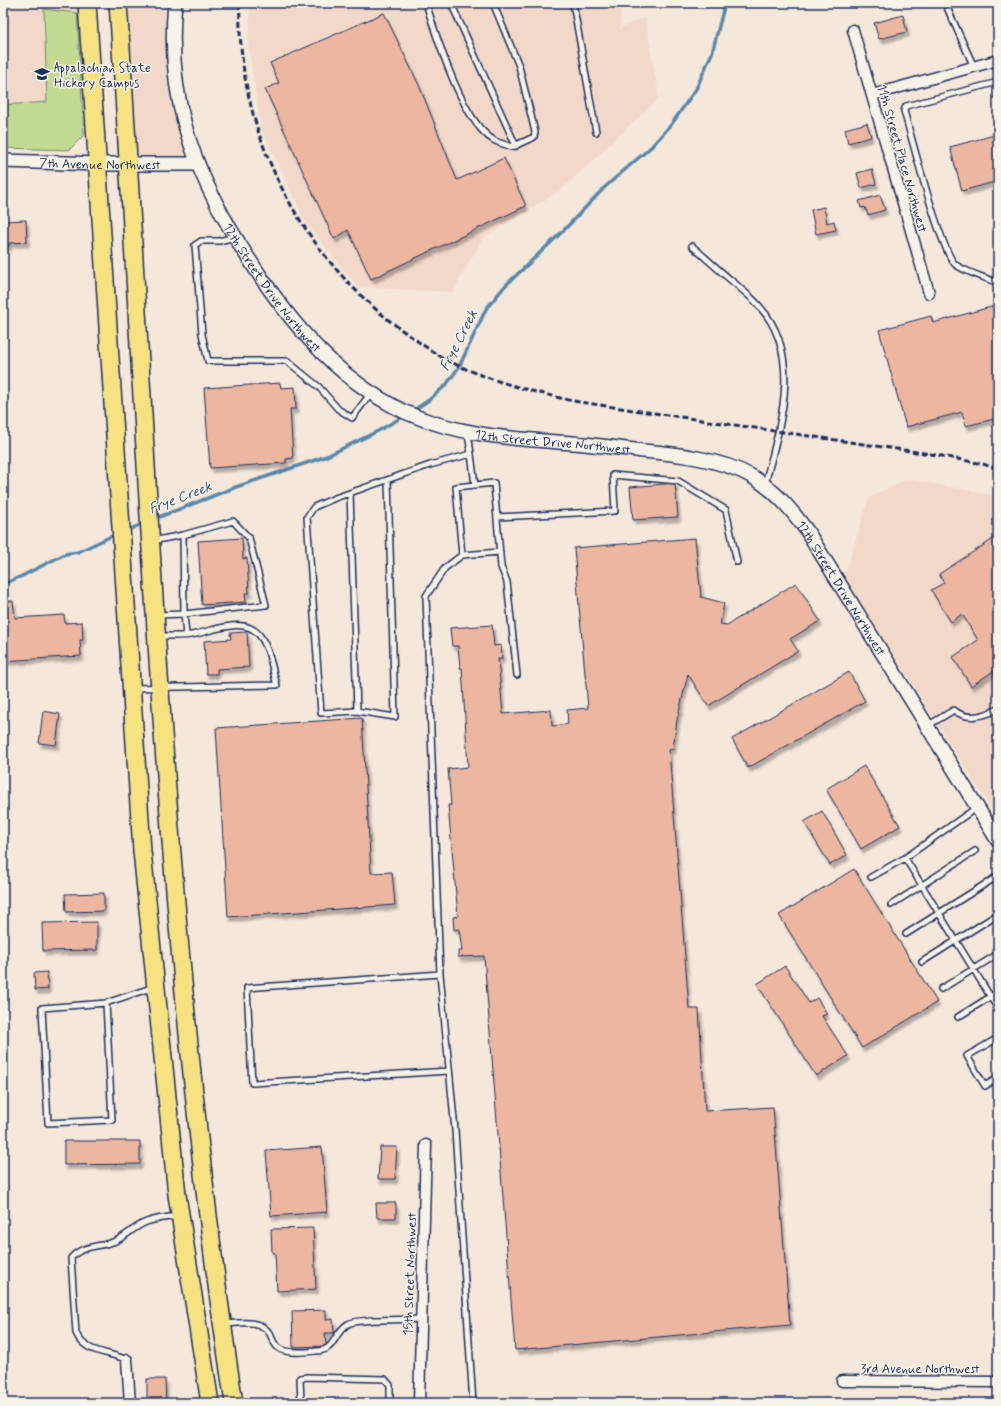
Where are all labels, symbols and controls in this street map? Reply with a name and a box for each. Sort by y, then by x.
place label: Appalachian State Hickory Campus [54,60,151,92]
school or university icon: Appalachian State Hickory Campus [33,65,51,83]
street label: 11th Street Place Northwest [872,82,931,234]
street label: 7th Avenue Northwest [39,155,160,174]
street label: 12th Street Drive Northwest [219,220,324,357]
water label: Frye Creek [436,307,482,374]
street label: 12th Street Drive Northwest [473,426,631,459]
water label: Frye Creek [146,478,214,518]
street label: 12th Street Drive Northwest [792,517,889,659]
street label: 15th Street Northwest [400,1212,421,1336]
street label: 3rd Avenue Northwest [861,1361,979,1378]

